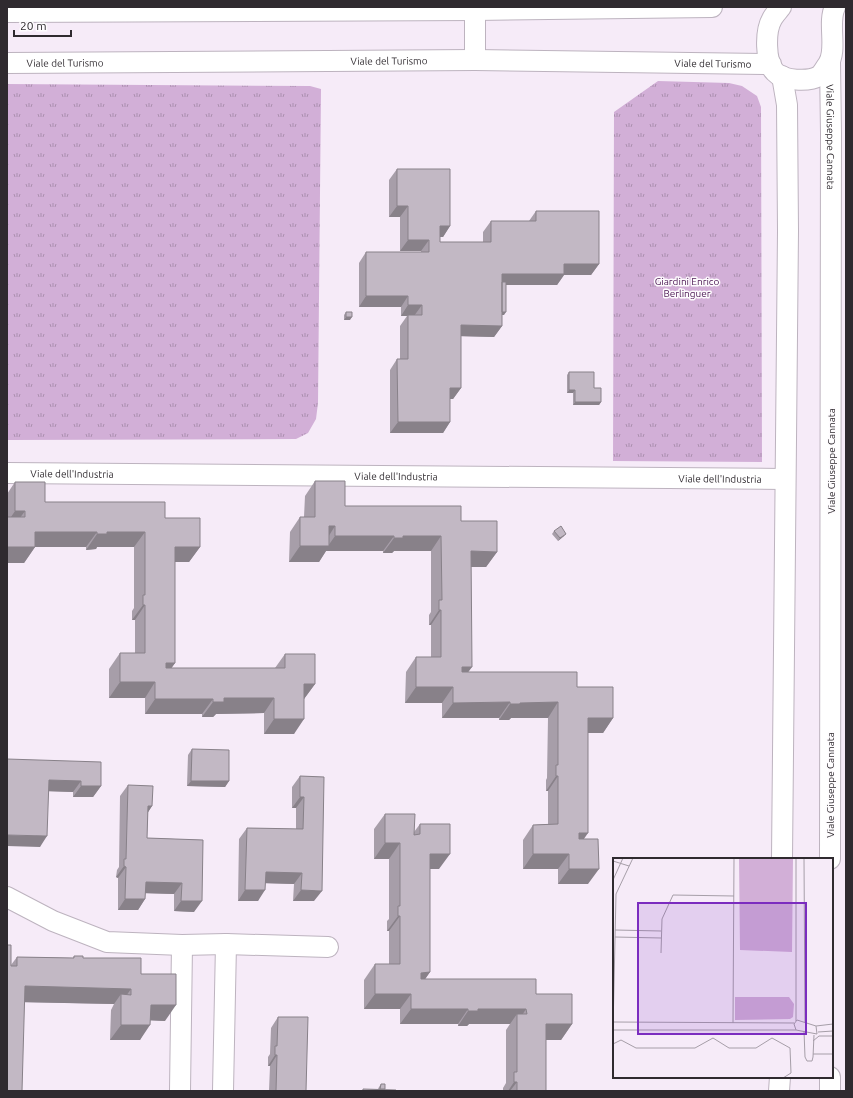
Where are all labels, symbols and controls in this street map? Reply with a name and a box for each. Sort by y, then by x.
scale bar [14,12,71,38]
text: 20 m [20,19,47,32]
street label: Viale del Turismo [350,55,428,67]
street label: Viale del Turismo [26,57,104,69]
street label: Viale del Turismo [674,58,752,70]
street label: Viale Giuseppe Cannata [824,84,836,190]
park label: Giardini Enrico Berlinguer [655,276,719,299]
street label: Viale Giuseppe Cannata [826,408,837,514]
street label: Viale dell'Industria [30,468,114,480]
street label: Viale dell'Industria [354,471,438,482]
street label: Viale dell'Industria [678,473,762,485]
street label: Viale Giuseppe Cannata [825,732,836,838]
inset map [613,858,833,1078]

